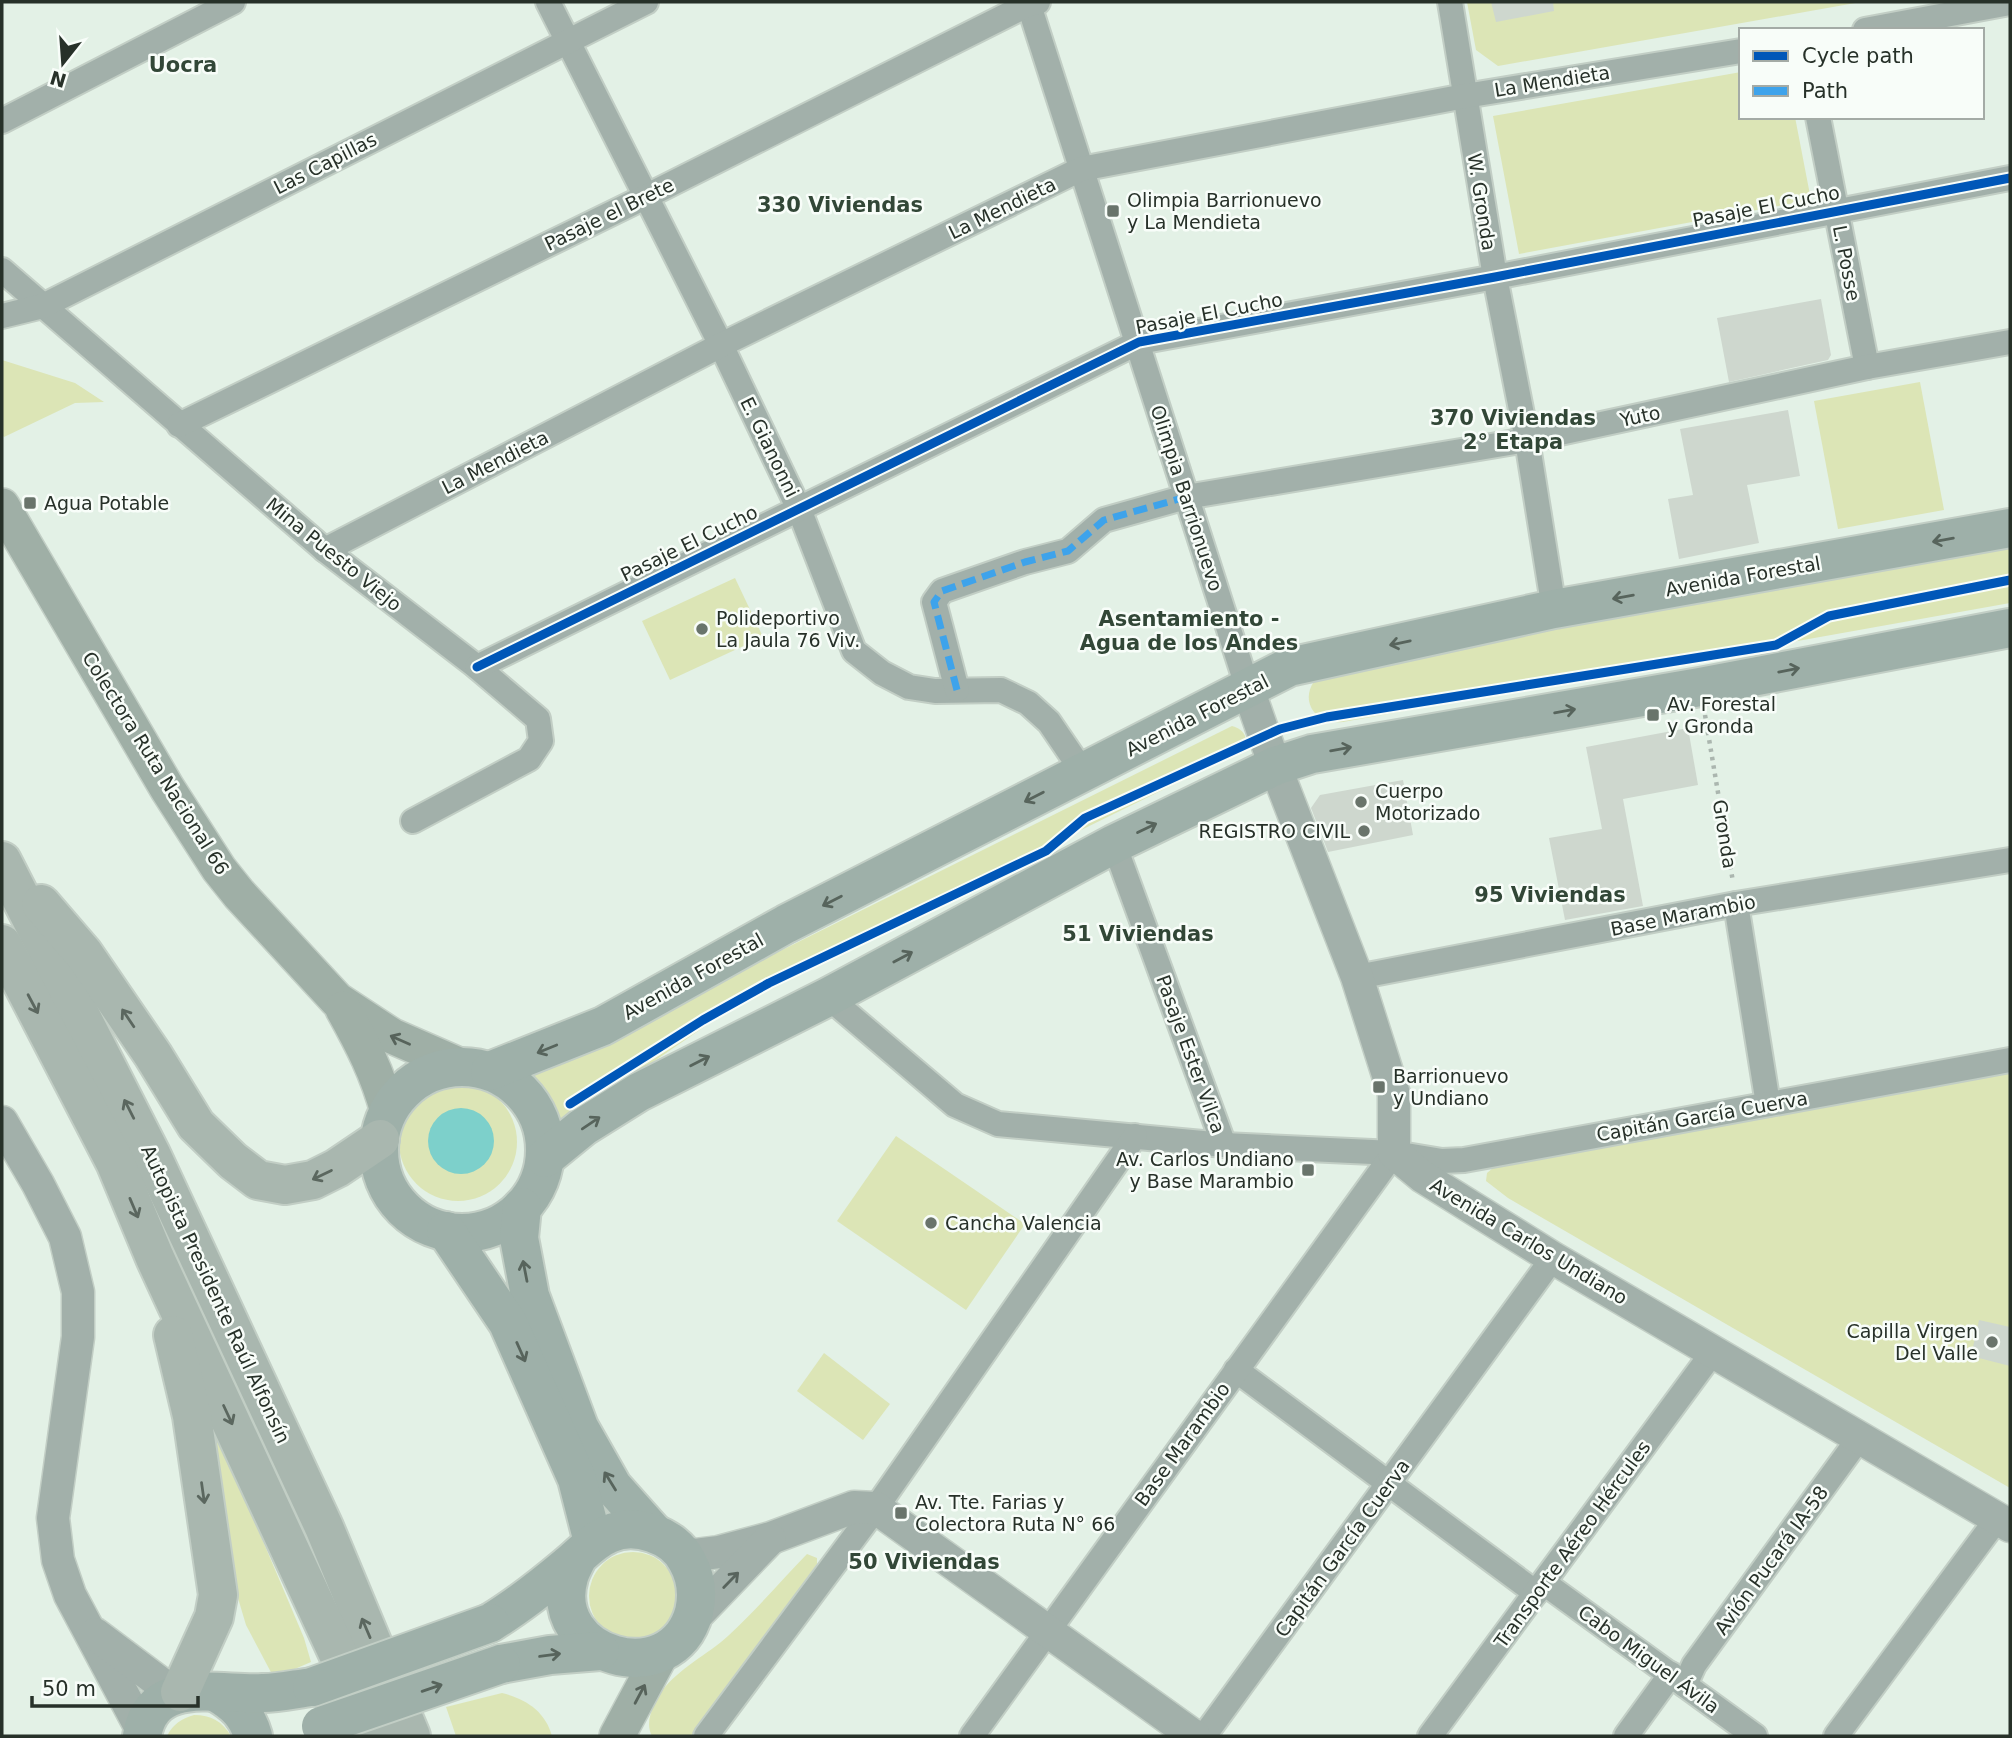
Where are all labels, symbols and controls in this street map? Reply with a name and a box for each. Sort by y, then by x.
north arrow [28,28,98,98]
legend [1739,28,1984,119]
text: Cycle path [1802,44,1914,68]
district label: Uocra [149,53,217,77]
street label: La Mendieta [1493,61,1611,101]
text: N [47,66,69,92]
text: Path [1802,79,1848,103]
street label: Las Capillas [270,128,380,198]
street label: W. Gronda [1463,152,1501,252]
street label: Pasaje el Brete [541,173,677,255]
street label: La Mendieta [945,173,1059,243]
street label: Pasaje El Cucho [1691,181,1841,231]
place label: Olimpia Barrionuevo y La Mendieta [1127,189,1322,233]
district label: 330 Viviendas [757,193,923,217]
marker: Olimpia Barrionuevo y La Mendieta [1105,203,1121,219]
street label: L. Posse [1829,223,1865,303]
street label: Pasaje El Cucho [1134,288,1284,338]
street label: E. Gianonni [736,393,804,501]
street label: Yuto [1617,401,1662,431]
street label: Olimpia Barrionuevo [1146,402,1228,594]
district label: 370 Viviendas 2° Etapa [1430,406,1596,454]
street label: La Mendieta [438,426,552,498]
place label: Agua Potable [44,492,169,514]
street label: Mina Puesto Viejo [262,493,406,615]
marker: Agua Potable [22,495,38,511]
street label: Pasaje El Cucho [617,500,761,586]
one-way arrow [1932,534,1955,547]
street label: Avenida Forestal [1664,552,1822,600]
one-way arrow [1612,591,1635,604]
place label: Polideportivo La Jaula 76 Viv. [716,607,860,651]
district label: Asentamiento - Agua de los Andes [1080,607,1298,655]
marker: Polideportivo La Jaula 76 Viv. [694,621,710,637]
one-way arrow [1389,637,1412,651]
street label: Colectora Ruta Nacional 66 [78,647,234,879]
one-way arrow [1777,663,1800,677]
street label: Avenida Forestal [1122,670,1272,760]
place label: Av. Forestal y Gronda [1667,693,1776,737]
one-way arrow [1553,704,1576,717]
marker: Av. Forestal y Gronda [1645,707,1661,723]
one-way arrow [1329,742,1351,755]
place label: Cuerpo Motorizado [1375,780,1480,824]
one-way arrow [1025,791,1045,805]
marker: Cuerpo Motorizado [1353,794,1369,810]
street label: Gronda [1709,798,1741,870]
one-way arrow [1136,820,1157,834]
place label: REGISTRO CIVIL [1199,820,1350,842]
marker: REGISTRO CIVIL [1356,823,1372,839]
district label: 95 Viviendas [1474,883,1626,907]
street label: Base Marambio [1609,890,1757,940]
one-way arrow [822,894,843,908]
district label: 51 Viviendas [1062,922,1214,946]
street label: Avenida Forestal [619,928,767,1024]
one-way arrow [892,950,912,964]
street label: Pasaje Ester Vilca [1152,972,1230,1136]
one-way arrow [27,994,41,1014]
one-way arrow [121,1009,135,1028]
one-way arrow [390,1032,411,1046]
one-way arrow [536,1044,558,1057]
one-way arrow [689,1053,710,1067]
place label: Barrionuevo y Undiano [1393,1065,1509,1109]
marker: Barrionuevo y Undiano [1371,1079,1387,1095]
street label: Capitán García Cuerva [1595,1087,1809,1145]
one-way arrow [121,1099,135,1120]
one-way arrow [580,1116,600,1130]
street label: Autopista Presidente Raúl Alfonsín [137,1141,295,1447]
place label: Av. Carlos Undiano y Base Marambio [1116,1148,1294,1192]
marker: Av. Carlos Undiano y Base Marambio [1300,1162,1316,1178]
one-way arrow [312,1169,333,1182]
street label: Avenida Carlos Undiano [1426,1173,1632,1309]
one-way arrow [129,1197,142,1218]
place label: Cancha Valencia [945,1212,1102,1234]
marker: Cancha Valencia [923,1215,939,1231]
one-way arrow [518,1260,532,1283]
place label: Capilla Virgen Del Valle [1846,1320,1978,1364]
marker: Capilla Virgen Del Valle [1984,1334,2000,1350]
one-way arrow [515,1340,528,1362]
street label: Base Marambio [1130,1378,1234,1510]
one-way arrow [222,1404,235,1426]
street label: Transporte Aéreo Hércules [1489,1436,1655,1653]
street label: Capitán García Cuerva [1270,1455,1414,1641]
one-way arrow [603,1472,617,1492]
one-way arrow [197,1481,210,1504]
street label: Avión Pucará IA-58 [1710,1481,1832,1639]
place label: Av. Tte. Farias y Colectora Ruta N° 66 [915,1491,1115,1535]
marker: Av. Tte. Farias y Colectora Ruta N° 66 [893,1505,909,1521]
district label: 50 Viviendas [848,1550,1000,1574]
one-way arrow [722,1571,739,1589]
street label: Cabo Miguel Ávila [1574,1601,1724,1717]
one-way arrow [359,1618,372,1639]
one-way arrow [538,1649,561,1662]
scale bar [32,1664,198,1708]
text: 50 m [42,1677,96,1701]
one-way arrow [421,1681,443,1694]
one-way arrow [633,1684,647,1705]

